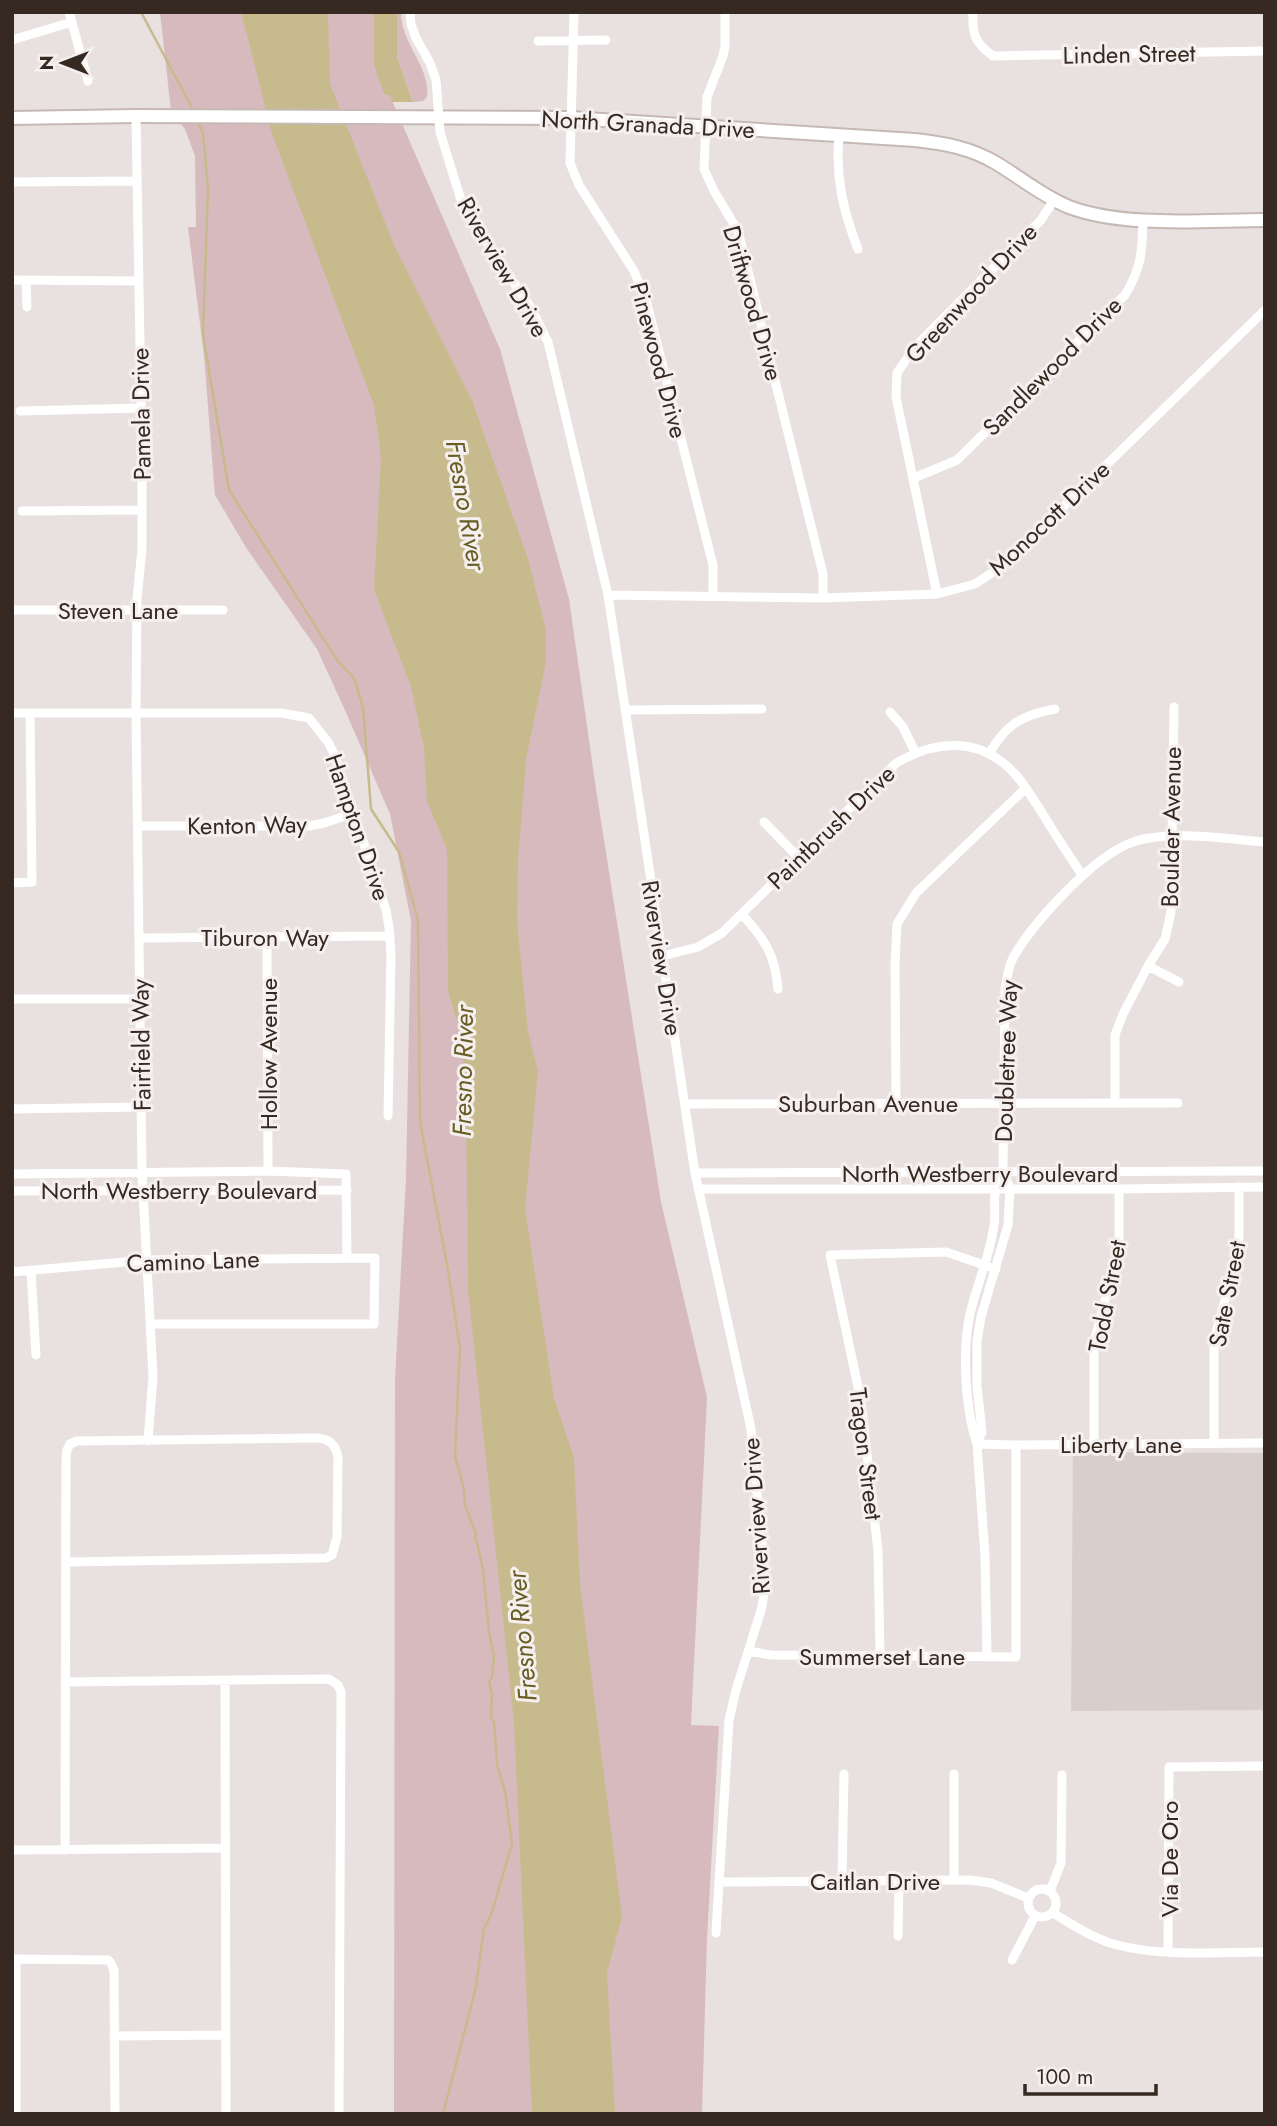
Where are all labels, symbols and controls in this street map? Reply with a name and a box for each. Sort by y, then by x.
north arrow [28,28,98,98]
street label: Linden Street [1062,35,1196,73]
text: N [33,55,60,71]
street label: North Granada Drive [540,101,756,147]
street label: Riverview Drive [449,190,557,344]
street label: Greenwood Drive [897,215,1045,371]
street label: Driftwood Drive [714,221,792,385]
street label: Pinewood Drive [621,278,697,442]
street label: Sandlewood Drive [974,288,1130,444]
street label: Pamela Drive [122,347,160,481]
water label: Fresno River [436,437,496,574]
street label: Monocott Drive [980,452,1118,584]
street label: Steven Lane [58,593,178,628]
street label: Boulder Avenue [1152,746,1190,908]
street label: Hampton Drive [317,749,399,905]
street label: Paintbrush Drive [759,757,903,897]
street label: Kenton Way [187,806,308,844]
street label: Riverview Drive [632,878,692,1038]
street label: Tiburon Way [201,920,329,955]
street label: Fairfield Way [122,978,160,1112]
street label: Hollow Avenue [251,978,286,1130]
street label: Doubletree Way [986,979,1026,1143]
water label: Fresno River [443,1004,483,1137]
street label: Suburban Avenue [778,1086,958,1121]
street label: North Westberry Boulevard [842,1156,1118,1191]
street label: North Westberry Boulevard [41,1173,317,1208]
street label: Todd Street [1079,1237,1135,1355]
street label: Sate Street [1200,1238,1254,1350]
street label: Camino Lane [126,1241,260,1281]
street label: Tragon Street [841,1386,891,1522]
street label: Liberty Lane [1060,1427,1182,1462]
street label: Riverview Drive [733,1437,779,1595]
water label: Fresno River [497,1568,547,1703]
street label: Summerset Lane [799,1639,965,1674]
street label: Via De Oro [1152,1801,1187,1917]
street label: Caitlan Drive [810,1864,940,1899]
scale bar [1025,2052,1156,2096]
text: 100 m [1036,2062,1093,2092]

